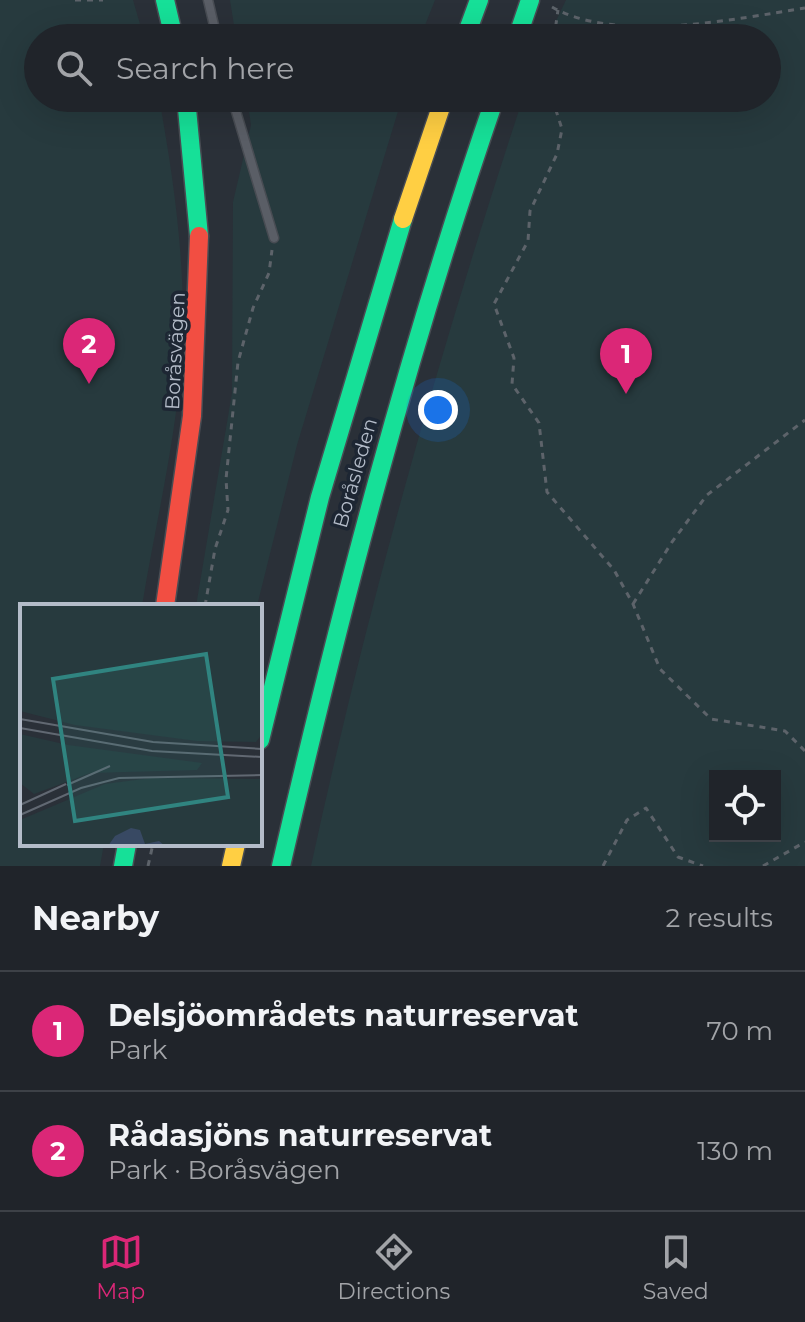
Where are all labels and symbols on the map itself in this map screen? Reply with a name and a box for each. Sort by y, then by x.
street label: Boråsvägen [160,292,190,410]
pin: 2 [63,318,115,384]
pin: 1 [600,328,652,394]
your location [418,390,458,430]
street label: Boråsleden [328,415,382,531]
inset map [20,604,262,846]

